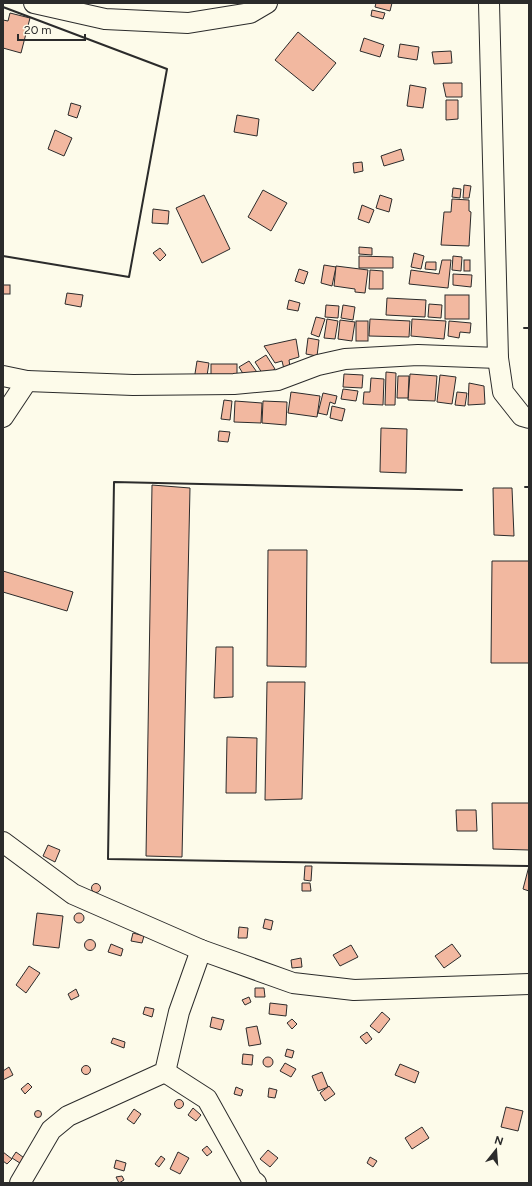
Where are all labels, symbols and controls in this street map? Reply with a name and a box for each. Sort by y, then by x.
scale bar [18,16,85,42]
text: 20 m [24,23,52,37]
north arrow [476,1130,516,1170]
text: N [493,1133,505,1148]

